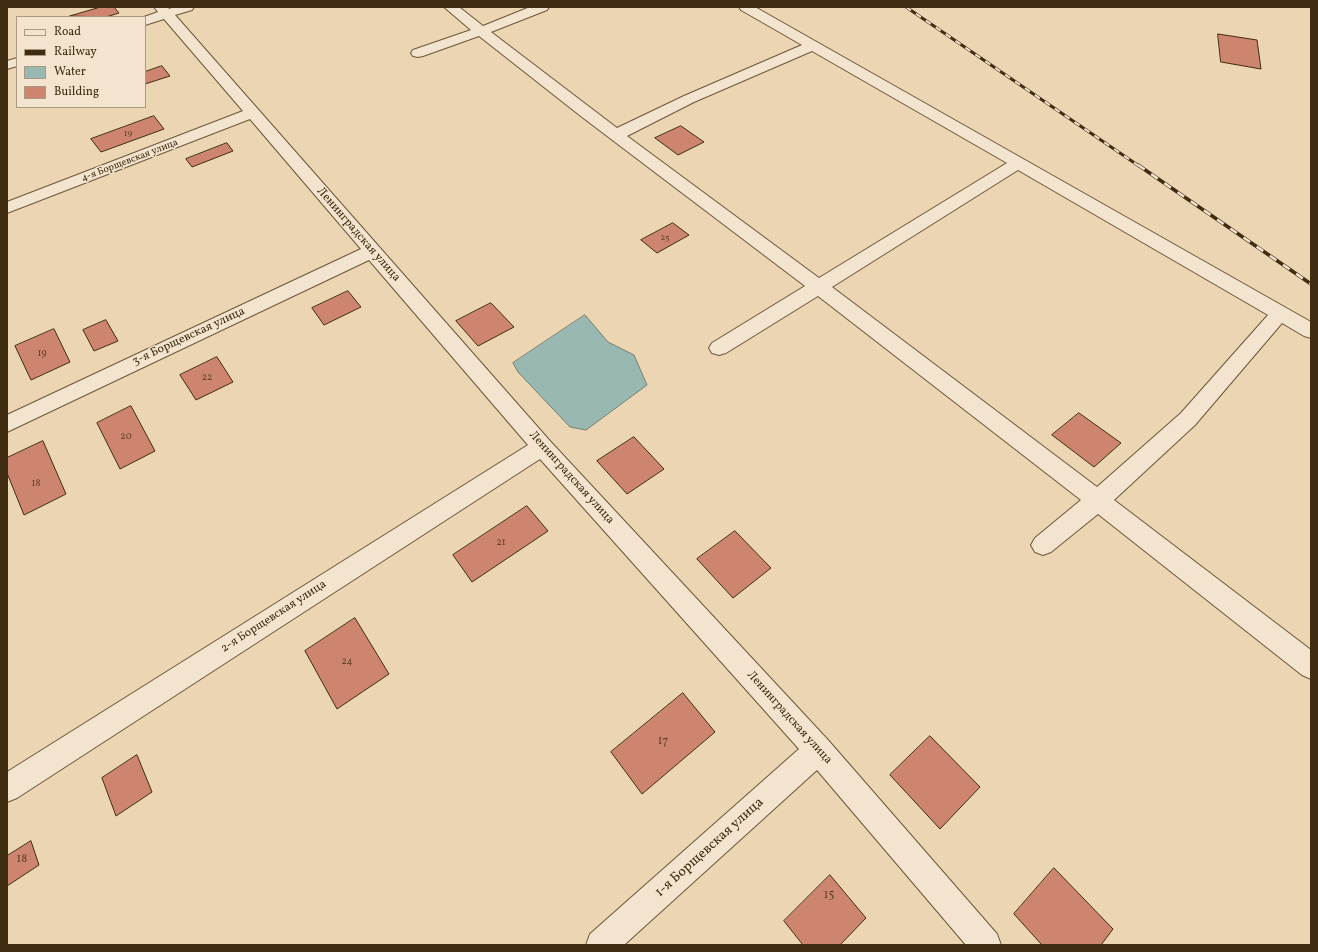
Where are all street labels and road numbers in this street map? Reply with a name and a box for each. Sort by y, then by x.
street label: 4-я Борщевская улица [80,137,180,185]
street label: Ленинградская улица [313,185,403,285]
street label: 3-я Борщевская улица [130,305,248,369]
street label: Ленинградская улица [525,428,617,528]
street label: 2-я Борщевская улица [219,578,329,656]
street label: Ленинградская улица [743,668,835,768]
street label: 1-я Борщевская улица [652,795,768,901]

